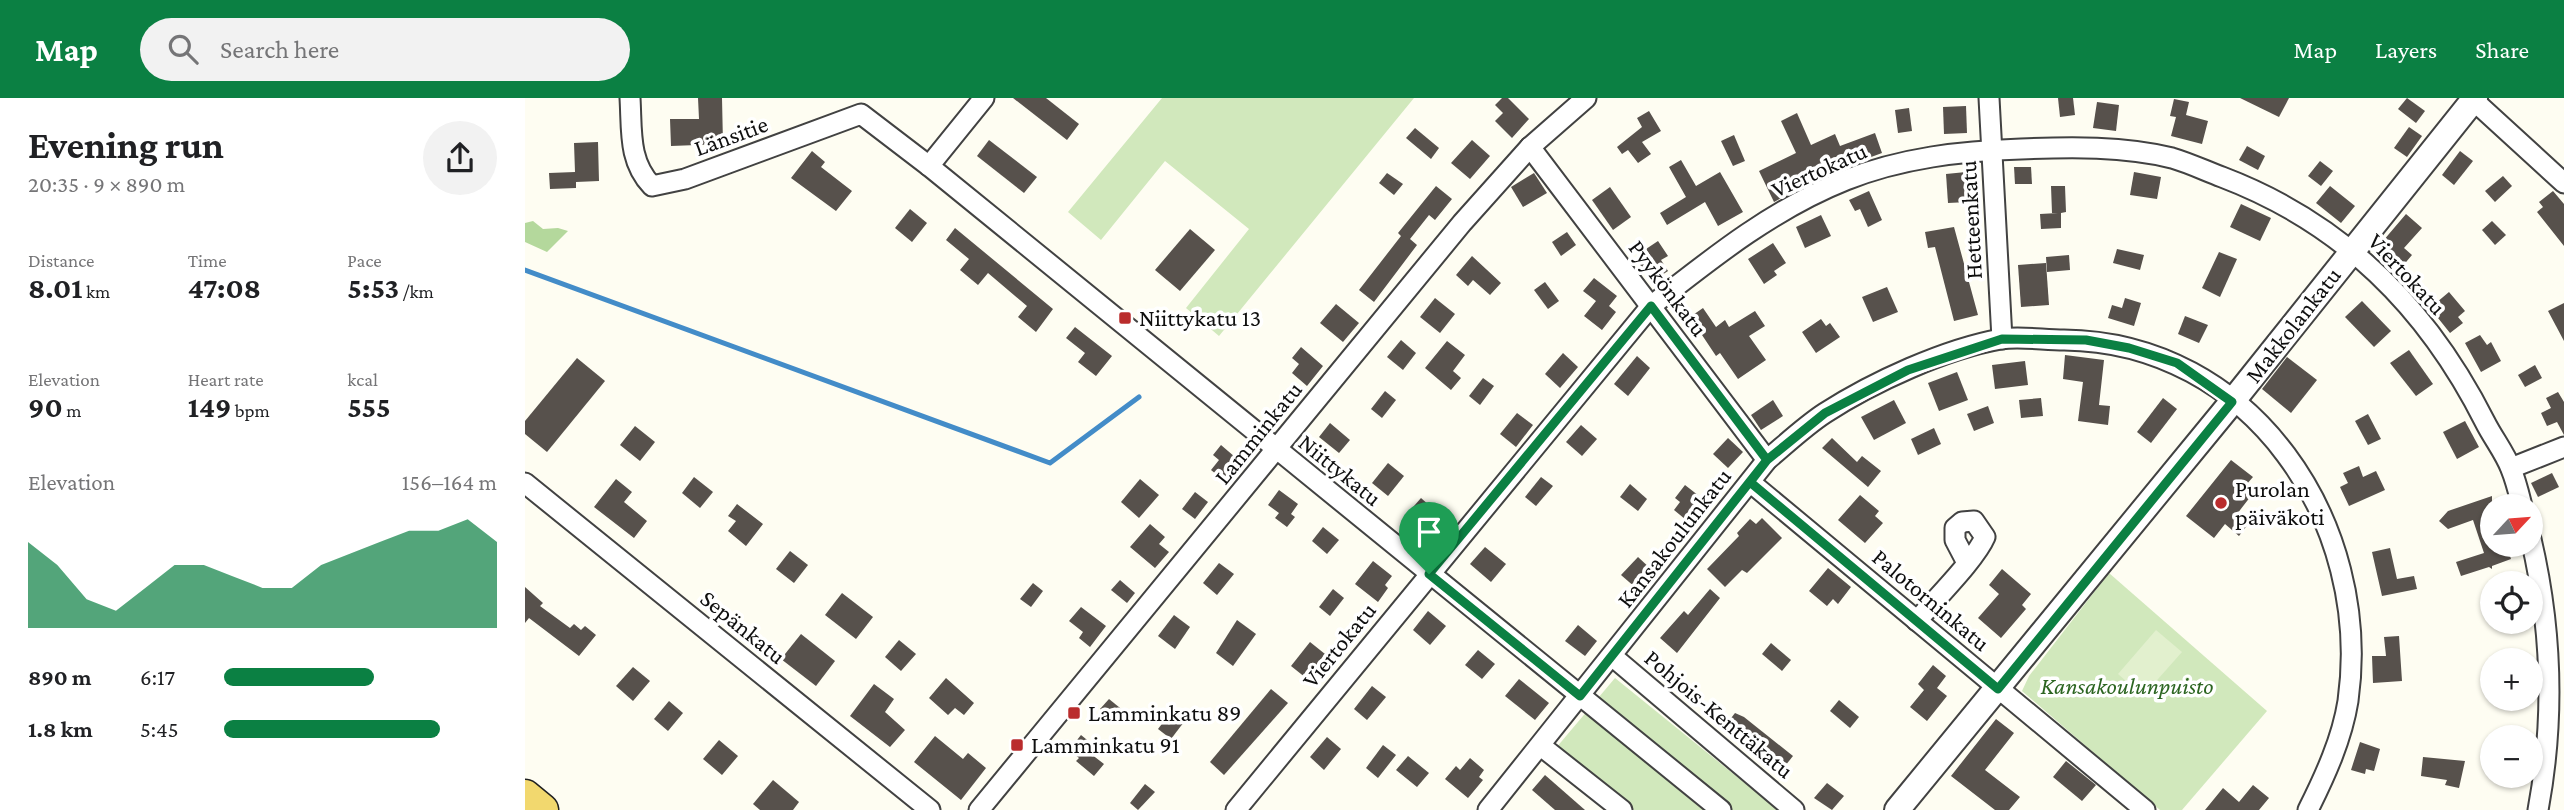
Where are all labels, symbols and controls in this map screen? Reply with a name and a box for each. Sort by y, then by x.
search box [140,18,630,81]
icon: search [164,30,202,68]
text: Map [35,31,98,68]
text: Search here [220,35,339,64]
text: Map [2293,36,2337,63]
text: Layers [2375,36,2437,63]
text: Share [2475,36,2529,63]
street label: Länsitie [690,110,771,161]
button: share [423,121,497,195]
text: Evening run [28,124,224,166]
street label: Viertokatu [1767,136,1871,203]
street label: Hetteenkatu [1954,160,1987,280]
text: 20:35 · 9 × 890 m [28,171,185,197]
street label: Viertokatu [2363,227,2452,320]
street label: Pyykönkatu [1623,234,1714,341]
text: Distance [28,250,94,271]
text: Time [188,250,227,271]
text: Pace [347,250,382,271]
street label: Makkolankatu [2239,261,2346,388]
text: 8.01 [28,271,82,304]
text: 47:08 [188,271,261,304]
text: 5:53 [347,271,399,304]
text: km [82,281,110,302]
text: /km [399,281,434,302]
place label: Niittykatu 13 [1139,304,1261,331]
marker: Niittykatu 13 [1117,310,1133,326]
text: Elevation [28,369,100,390]
text: Heart rate [188,369,264,390]
text: kcal [347,369,378,390]
street label: Lamminkatu [1208,376,1307,489]
text: 90 [28,390,63,423]
text: 149 [188,390,231,423]
text: 555 [347,390,391,423]
text: m [63,400,81,421]
text: bpm [231,400,270,421]
street label: Niittykatu [1294,428,1387,511]
street label: Kansakoulunkatu [1611,463,1736,613]
text: Elevation [28,469,115,495]
text: 156–164 m [402,469,497,495]
place label: Purolan päiväkoti [2235,475,2324,530]
north arrow [2480,494,2543,556]
map controls [2480,494,2543,788]
marker: Purolan päiväkoti [2213,495,2229,511]
pin [1399,502,1459,574]
icon: arrive [1410,513,1448,551]
street label: Palotorninkatu [1867,543,1996,657]
button: locate [2480,571,2543,634]
street label: Sepänkatu [695,584,791,669]
street label: Viertokatu [1296,597,1381,693]
street label: Pohjois-Kenttäkatu [1640,644,1799,784]
button: + [2480,648,2543,711]
text: 890 m [28,664,92,690]
text: 6:17 [140,664,175,690]
park label: Kansakoulunpuisto [2041,672,2213,699]
place label: Lamminkatu 89 [1088,699,1241,726]
marker: Lamminkatu 89 [1066,705,1082,721]
text: 1.8 km [28,716,93,742]
text: 5:45 [140,716,179,742]
button: − [2480,725,2543,788]
place label: Lamminkatu 91 [1031,731,1180,758]
marker: Lamminkatu 91 [1009,737,1025,753]

